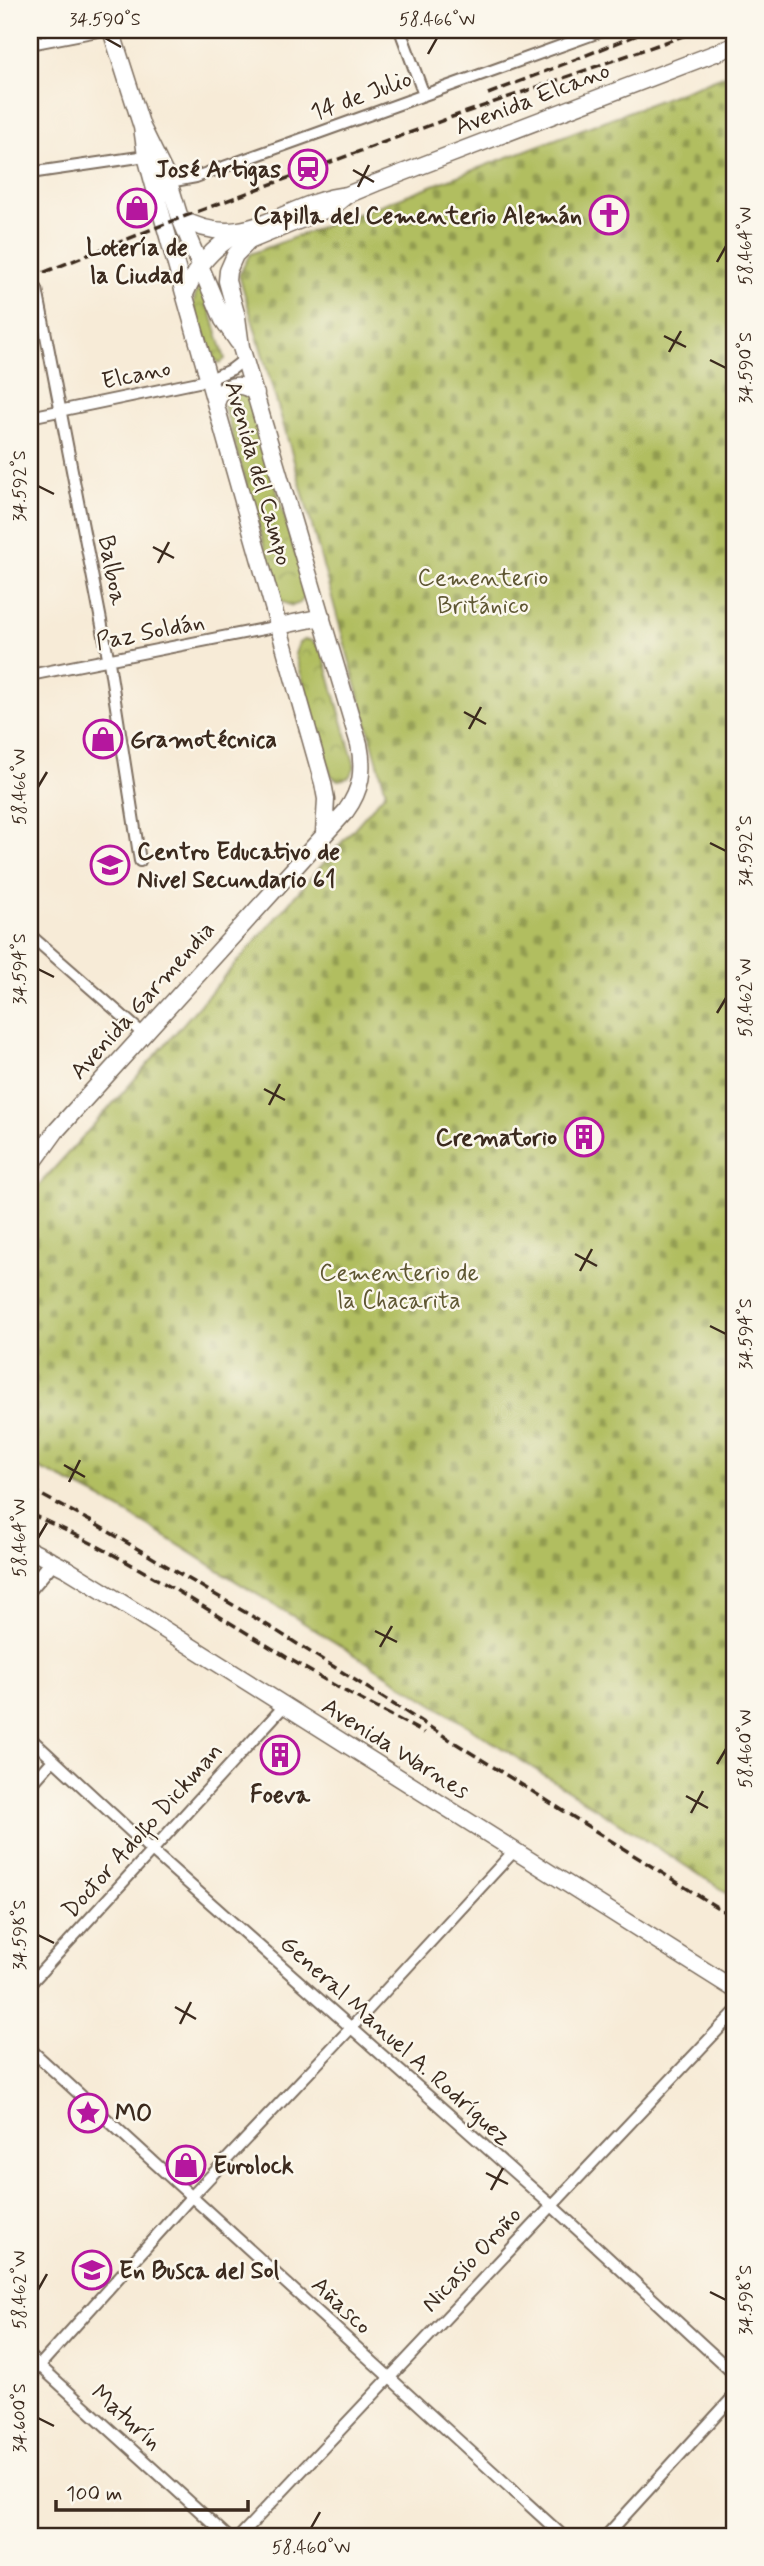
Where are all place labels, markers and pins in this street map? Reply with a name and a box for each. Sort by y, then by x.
station icon: José Artigas [287,148,329,190]
place label: José Artigas [155,155,281,187]
shop icon: Lotería de la Ciudad [116,187,158,229]
church icon: Capilla del Cementerio Alemán [588,194,630,236]
place label: Capilla del Cementerio Alemán [253,201,582,232]
place label: Lotería de la Ciudad [86,233,188,292]
shop icon: Gramotécnica [82,718,124,760]
place label: Gramotécnica [130,725,277,756]
place label: Centro Educativo de Nivel Secundario 61 [137,837,340,896]
school or university icon: Centro Educativo de Nivel Secundario 61 [89,844,131,886]
building icon: Crematorio [563,1116,605,1158]
place label: Crematorio [436,1123,557,1154]
building icon: Foeva [259,1734,301,1776]
place label: Foeva [250,1780,311,1811]
place icon: MO [67,2092,109,2134]
place label: MO [115,2099,152,2130]
shop icon: Eurolock [165,2144,207,2186]
place label: Eurolock [213,2151,294,2182]
school or university icon: En Busca del Sol [71,2249,113,2291]
place label: En Busca del Sol [119,2256,280,2287]

